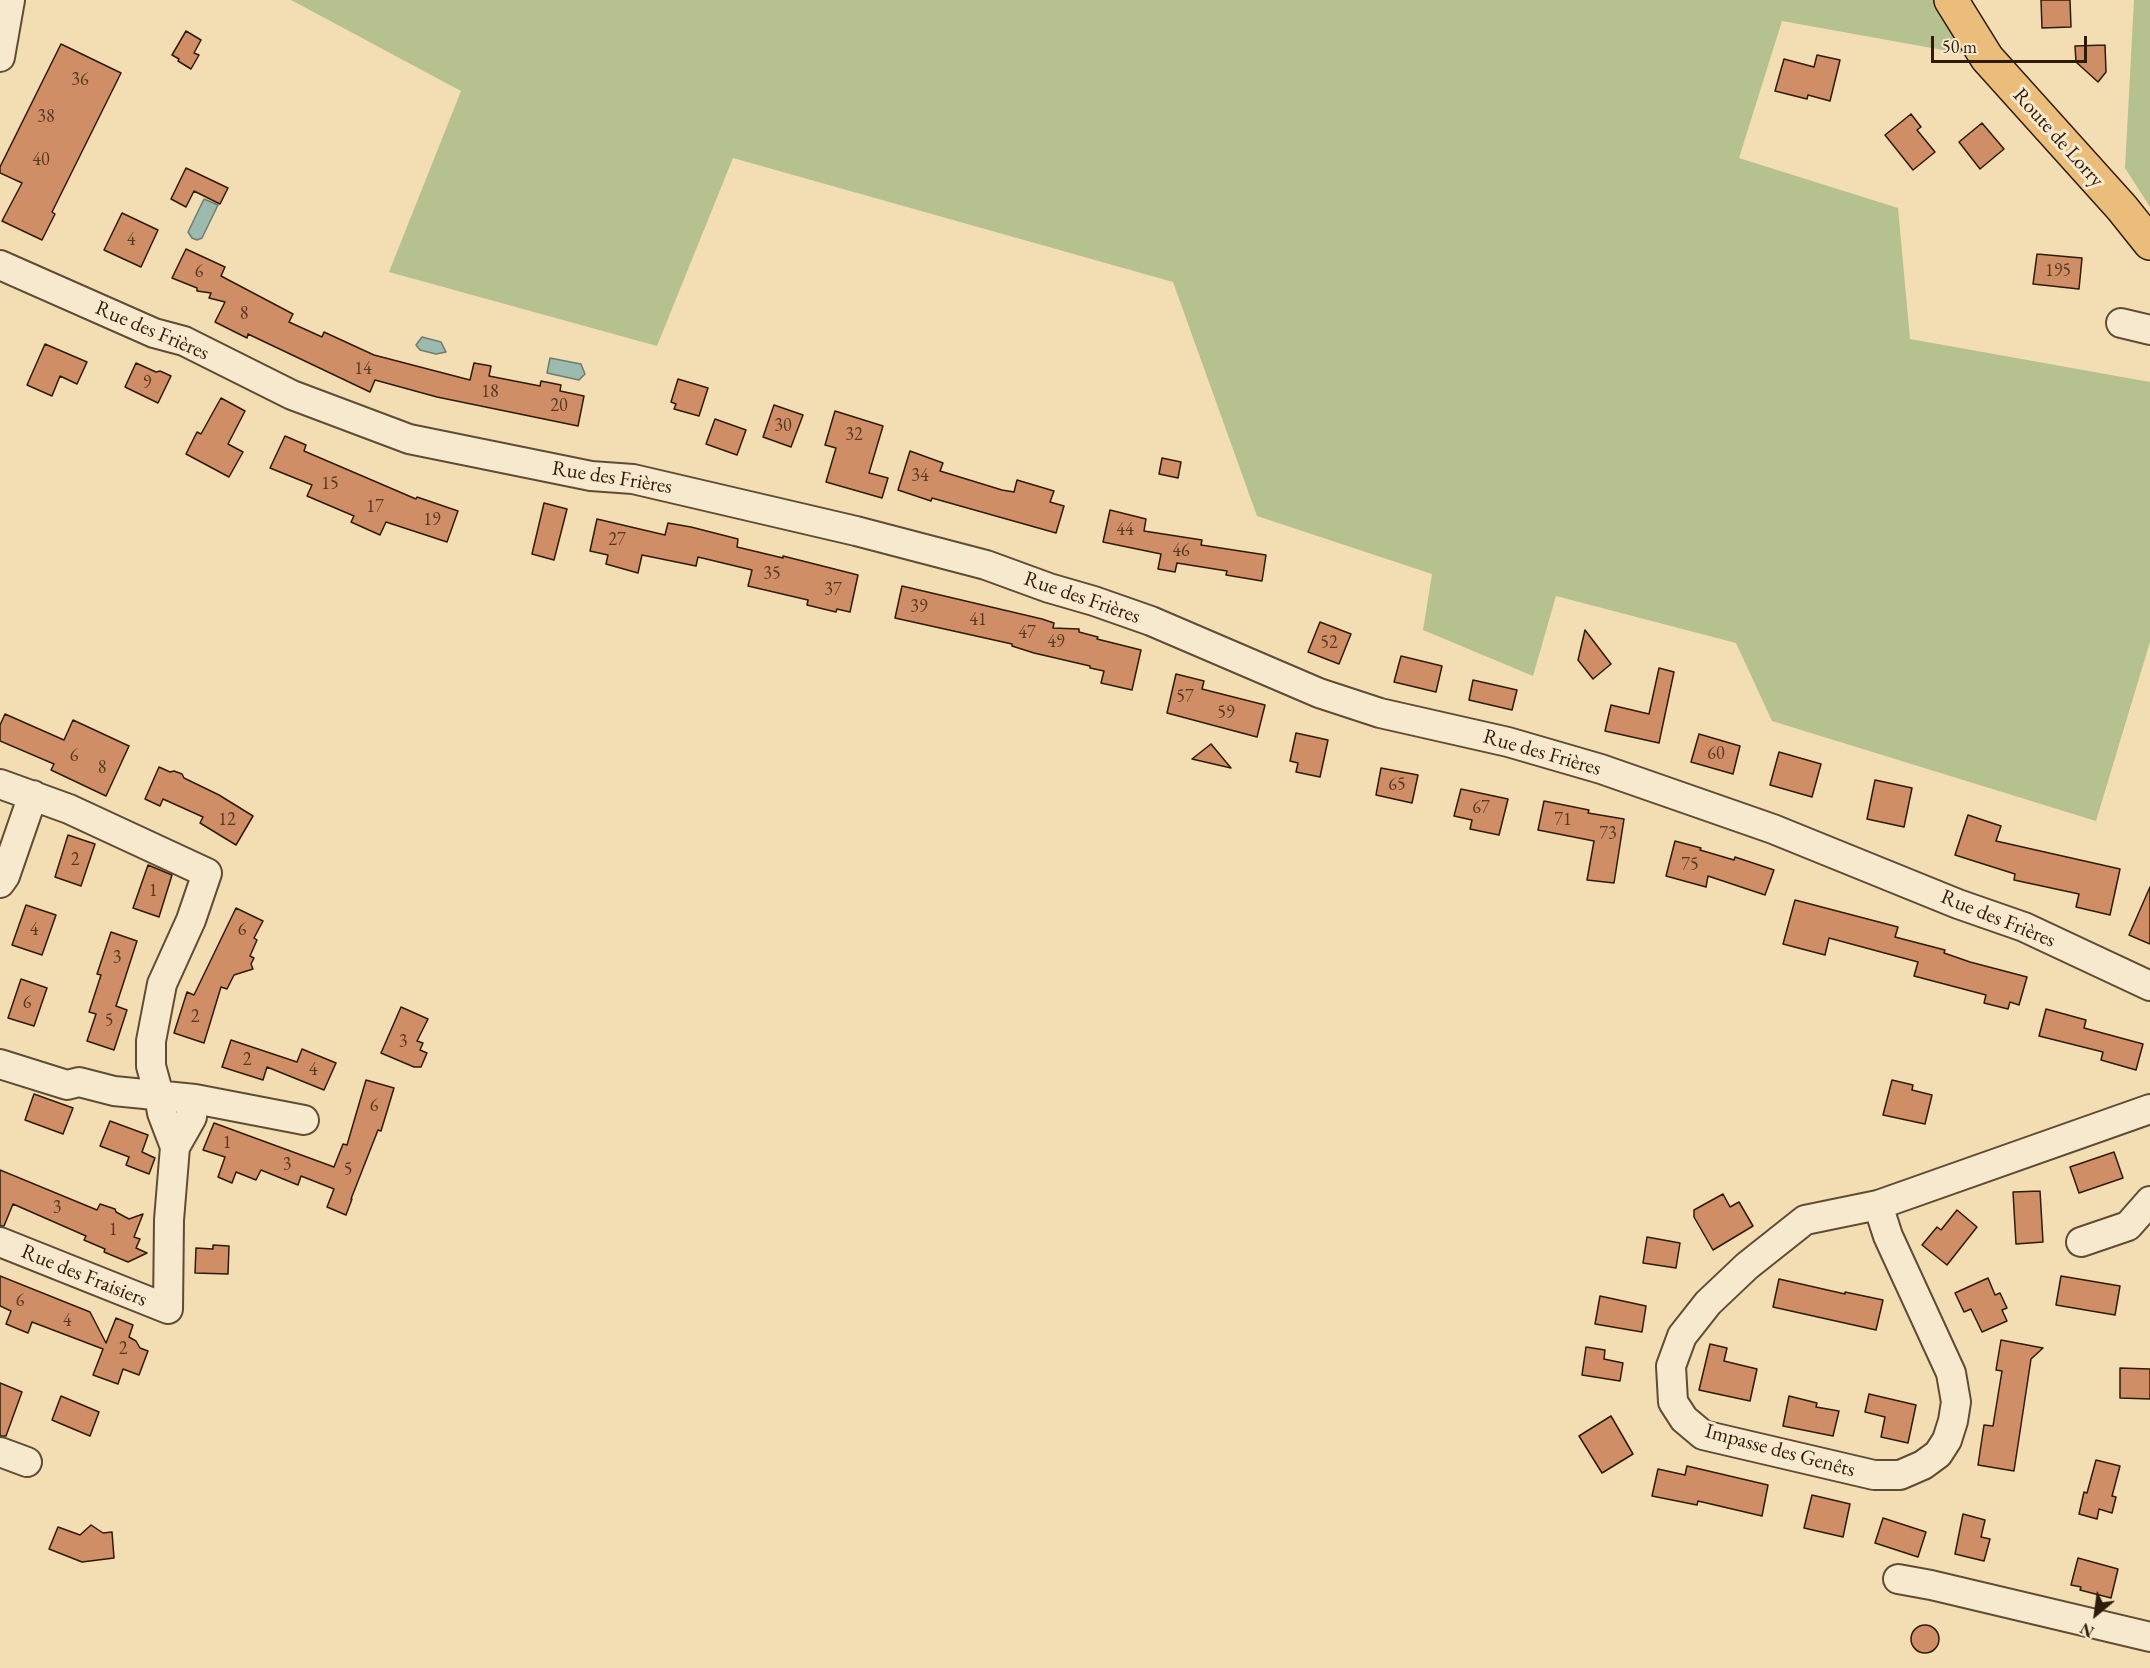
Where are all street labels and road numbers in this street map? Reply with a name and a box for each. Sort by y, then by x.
street label: Route de Lorry [2007,83,2109,193]
street label: Rue des Frières [91,296,213,366]
street label: Rue des Frières [550,456,674,500]
street label: Rue des Frières [1021,566,1143,630]
street label: Rue des Frières [1480,724,1604,782]
street label: Rue des Frières [1937,885,2059,953]
street label: Rue des Fraisiers [17,1239,151,1313]
street label: Impasse des Genêts [1702,1419,1858,1483]

